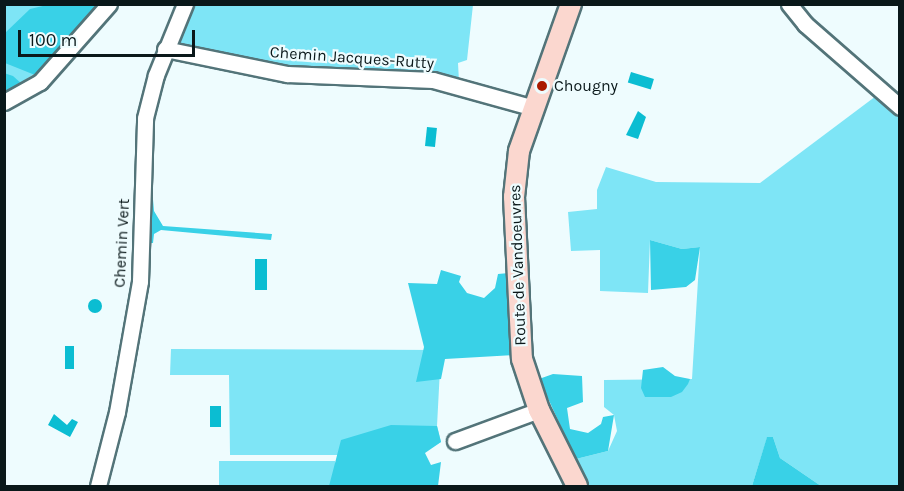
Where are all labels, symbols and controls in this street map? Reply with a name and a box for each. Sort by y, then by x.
scale bar [21,18,198,56]
text: 100 m [29,29,77,51]
street label: Chemin Jacques-Rutty [269,43,435,73]
place label: Chougny [554,76,618,96]
marker: Chougny [535,79,549,93]
street label: Route de Vandoeuvres [506,184,530,346]
street label: Chemin Vert [110,198,134,288]

